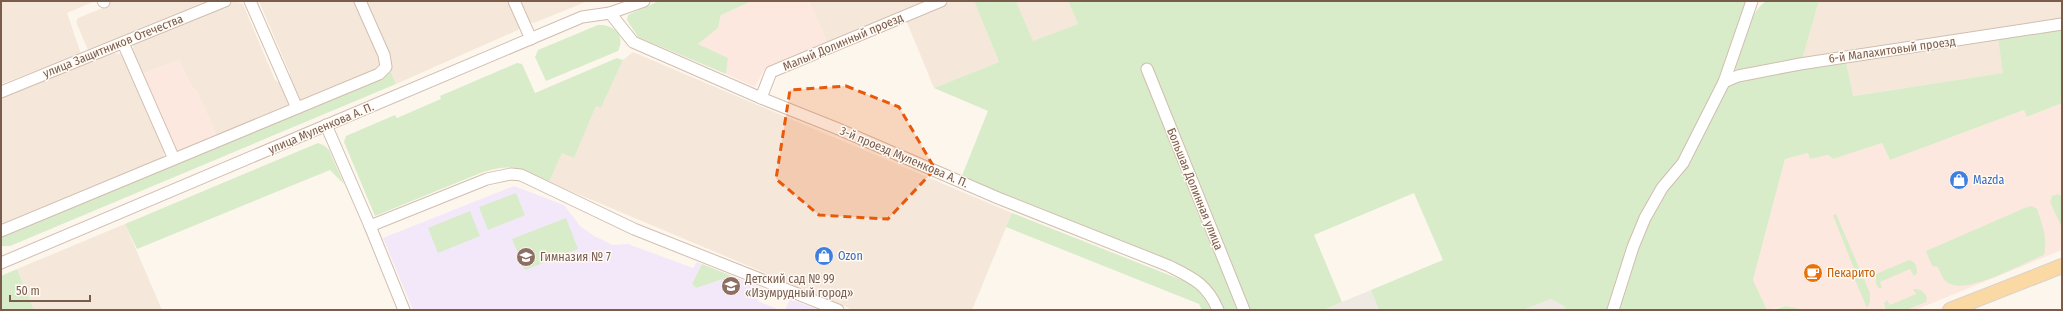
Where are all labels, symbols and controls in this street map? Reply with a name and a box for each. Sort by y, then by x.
street label: Малый Долинный проезд [781,10,905,74]
street label: улица Защитников Отечества [41,11,185,81]
street label: 6-й Малахитовый проезд [1828,34,1956,66]
street label: улица Муленкова А. П. [266,99,376,157]
street label: 3-й проезд Муленкова А. П. [838,124,971,191]
street label: Большая Долинная улица [1164,126,1226,252]
shop icon: Mazda [1948,169,1970,191]
place label: Mazda [1973,173,2005,187]
shop icon: Ozon [813,245,835,267]
school or university icon: Гимназия № 7 [515,246,537,268]
place label: Ozon [838,249,863,263]
place label: Гимназия № 7 [540,250,611,264]
cafe icon: Пекарито [1802,262,1824,284]
place label: Пекарито [1827,266,1875,280]
place label: Детский сад № 99 «Изумрудный город» [744,272,853,300]
school or university icon: Детский сад № 99 «Изумрудный город» [720,275,742,297]
scale bar [10,277,90,303]
text: 50 m [16,284,40,298]

